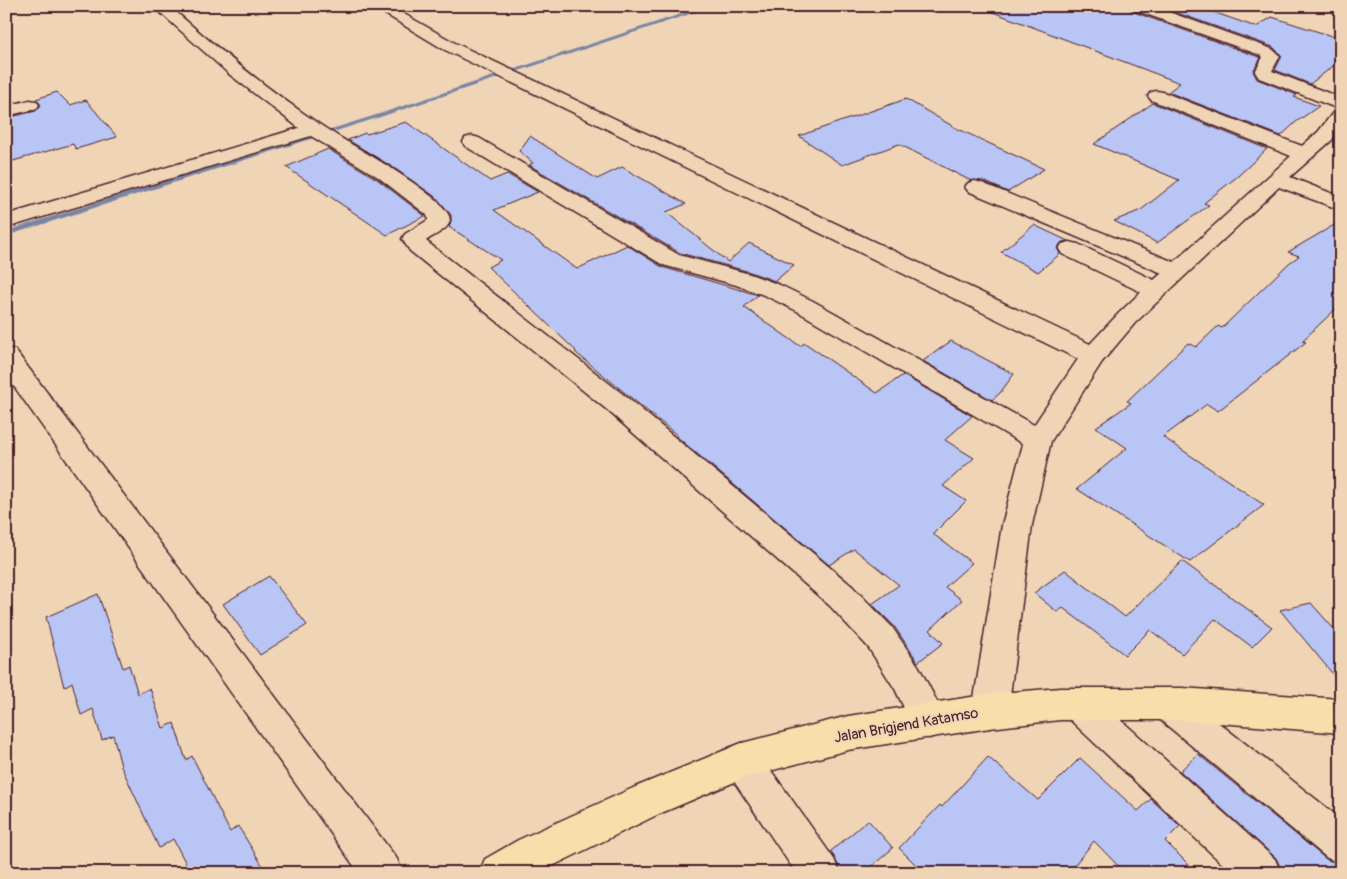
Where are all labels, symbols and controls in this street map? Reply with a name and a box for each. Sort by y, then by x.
street label: Jalan Brigjend Katamso [832,703,980,748]

